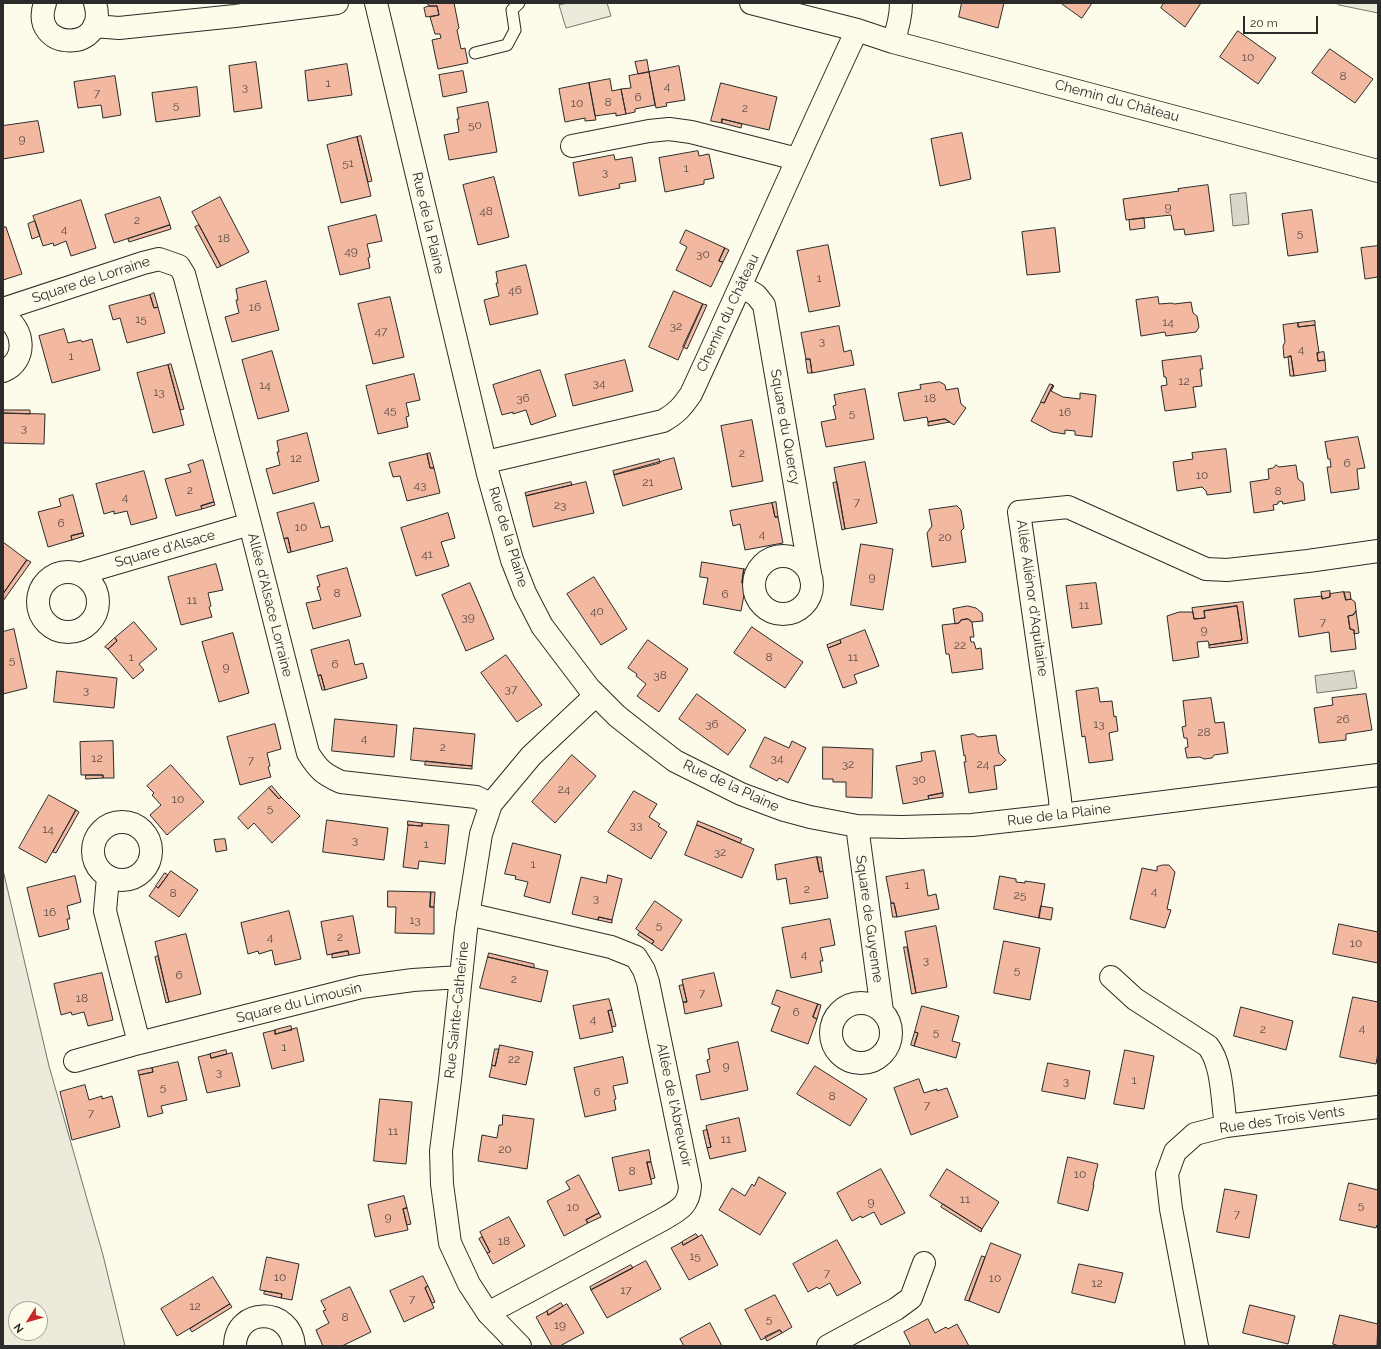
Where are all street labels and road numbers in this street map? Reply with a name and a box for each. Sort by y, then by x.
street label: Chemin du Château [1053,76,1181,126]
street label: Rue de la Plaine [408,170,448,276]
street label: Chemin du Château [693,251,763,375]
street label: Square de Lorraine [30,253,152,307]
street label: Square du Quercy [767,368,803,486]
street label: Rue de la Plaine [485,485,531,589]
street label: Allée Aliénor d'Aquitaine [1013,519,1051,677]
street label: Square d'Alsace [113,527,217,571]
street label: Allée d'Alsace Lorraine [244,531,296,679]
street label: Rue de la Plaine [680,756,782,816]
street label: Rue de la Plaine [1006,800,1112,830]
street label: Square de Guyenne [852,854,886,984]
street label: Rue Sainte-Catherine [441,941,473,1079]
street label: Square du Limousin [234,979,364,1027]
street label: Allée de l'Abreuvoir [653,1042,695,1168]
street label: Rue des Trois Vents [1218,1103,1346,1137]

